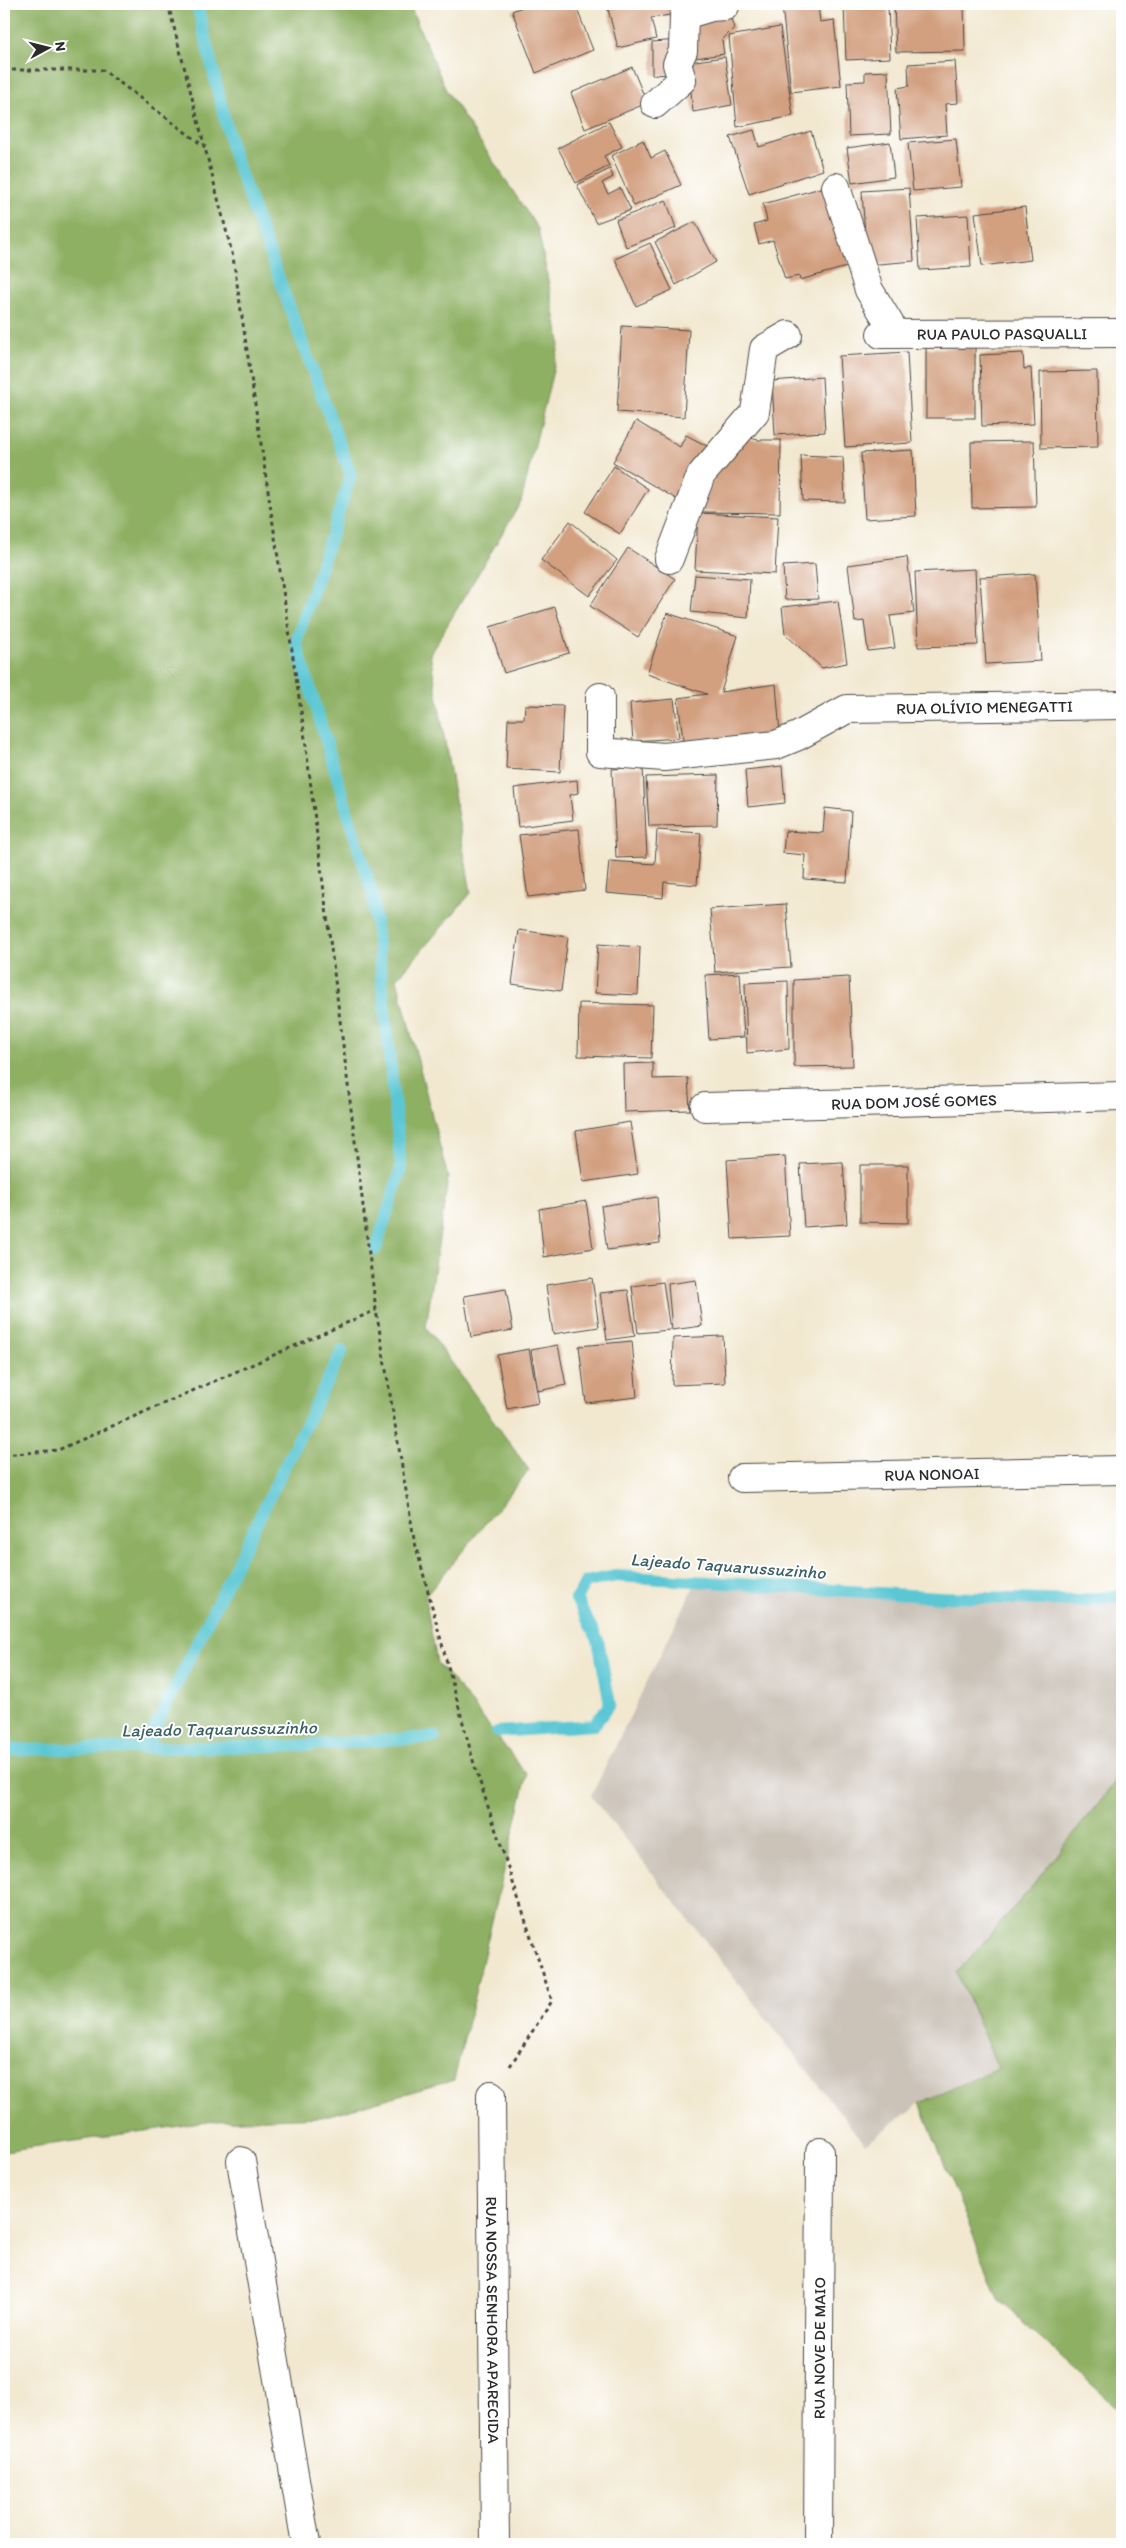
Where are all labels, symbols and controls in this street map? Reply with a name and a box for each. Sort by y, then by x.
north arrow [22,22,72,72]
text: N [51,41,69,52]
street label: RUA PAULO PASQUALLI [917,324,1087,343]
street label: RUA OLÍVIO MENEGATTI [896,696,1073,718]
street label: RUA DOM JOSÉ GOMES [831,1090,997,1113]
street label: RUA NONOAI [884,1464,980,1485]
water label: Lajeado Taquarussuzinho [630,1548,827,1584]
water label: Lajeado Taquarussuzinho [121,1716,318,1742]
street label: RUA NOSSA SENHORA APARECIDA [482,2196,504,2444]
street label: RUA NOVE DE MAIO [809,2277,829,2419]

